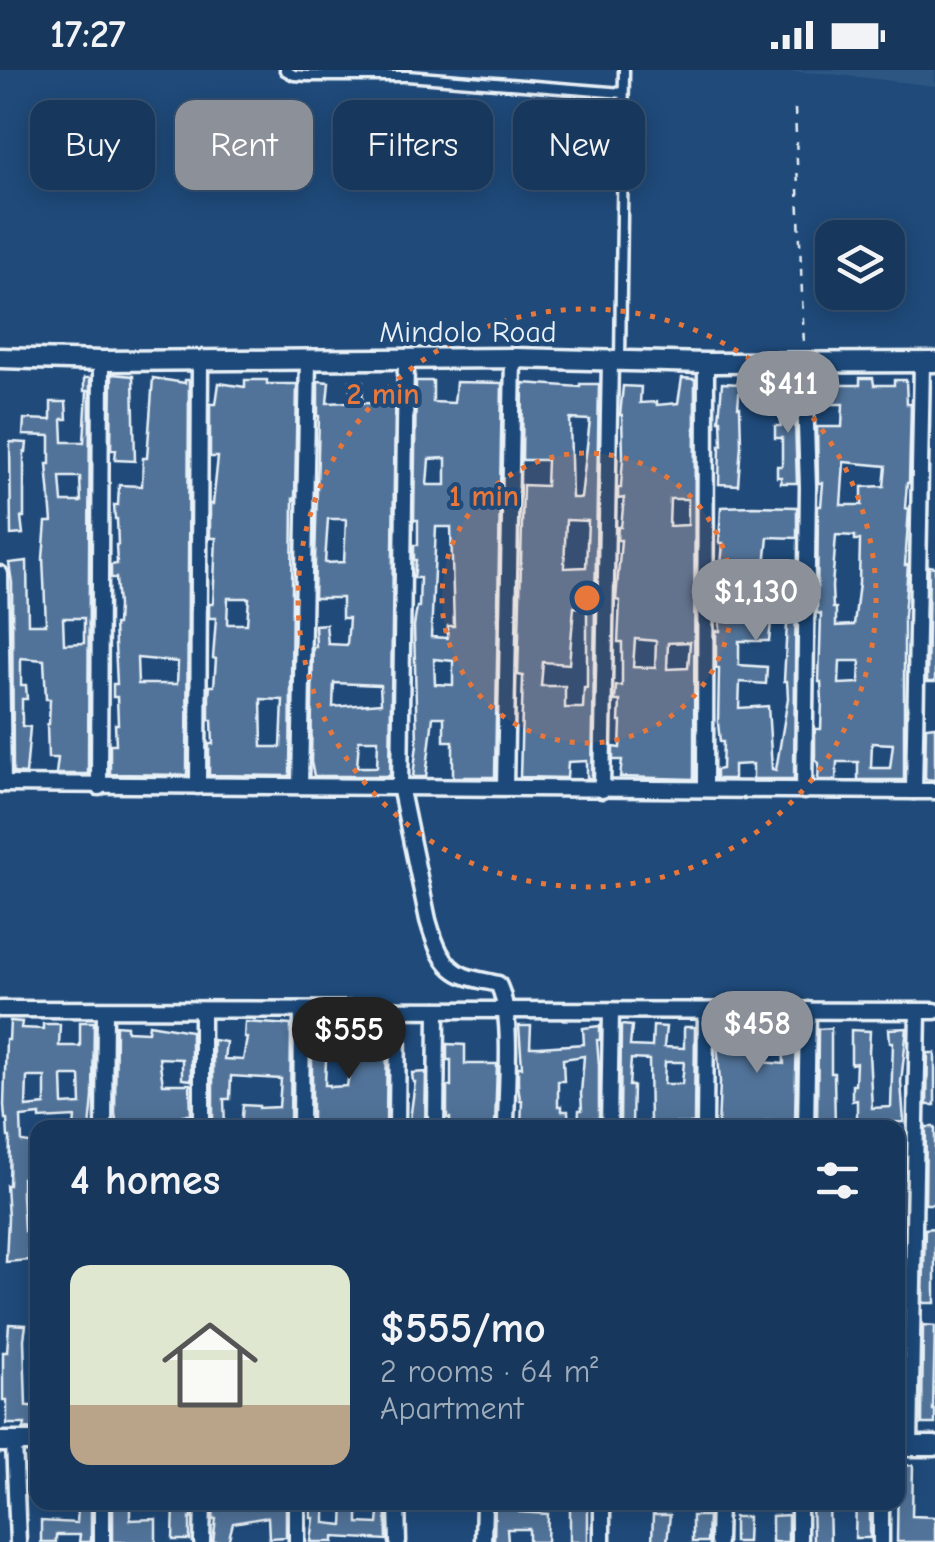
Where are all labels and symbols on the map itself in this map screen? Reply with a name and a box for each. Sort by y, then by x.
street label: Mindolo Road [379,315,557,350]
pin: $411 [729,351,847,436]
text: 2 min [346,377,420,412]
text: 1 min [449,479,519,514]
pin: $1,130 [675,559,837,644]
centre of rings [569,580,605,616]
pin: $458 [698,991,816,1076]
pin: $555 [290,997,408,1082]

